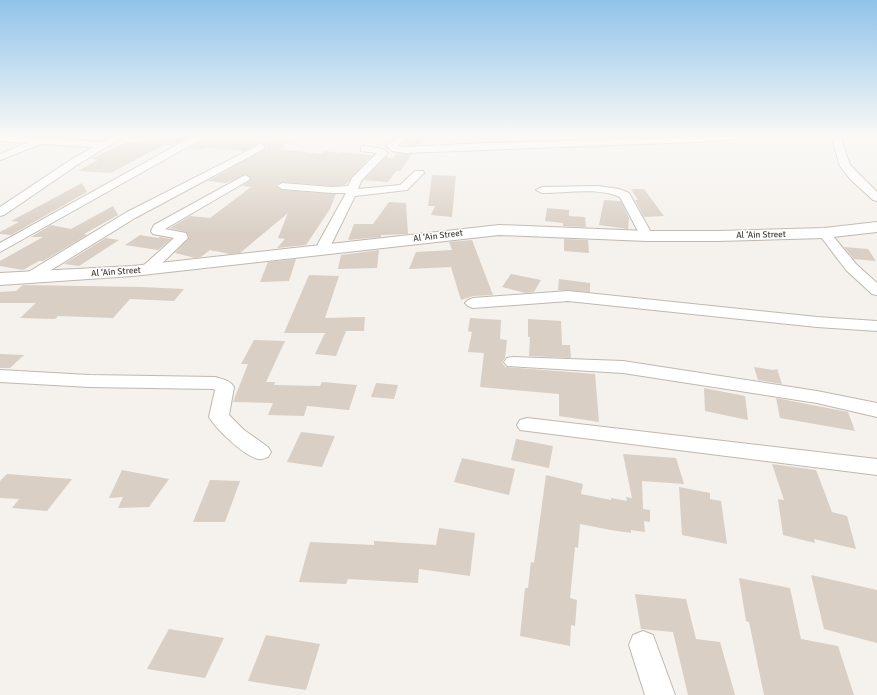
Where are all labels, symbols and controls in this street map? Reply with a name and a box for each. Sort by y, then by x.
street label: Al ‘Ain Street [413,228,463,244]
street label: Al ‘Ain Street [736,229,786,241]
street label: Al ‘Ain Street [91,265,141,279]

